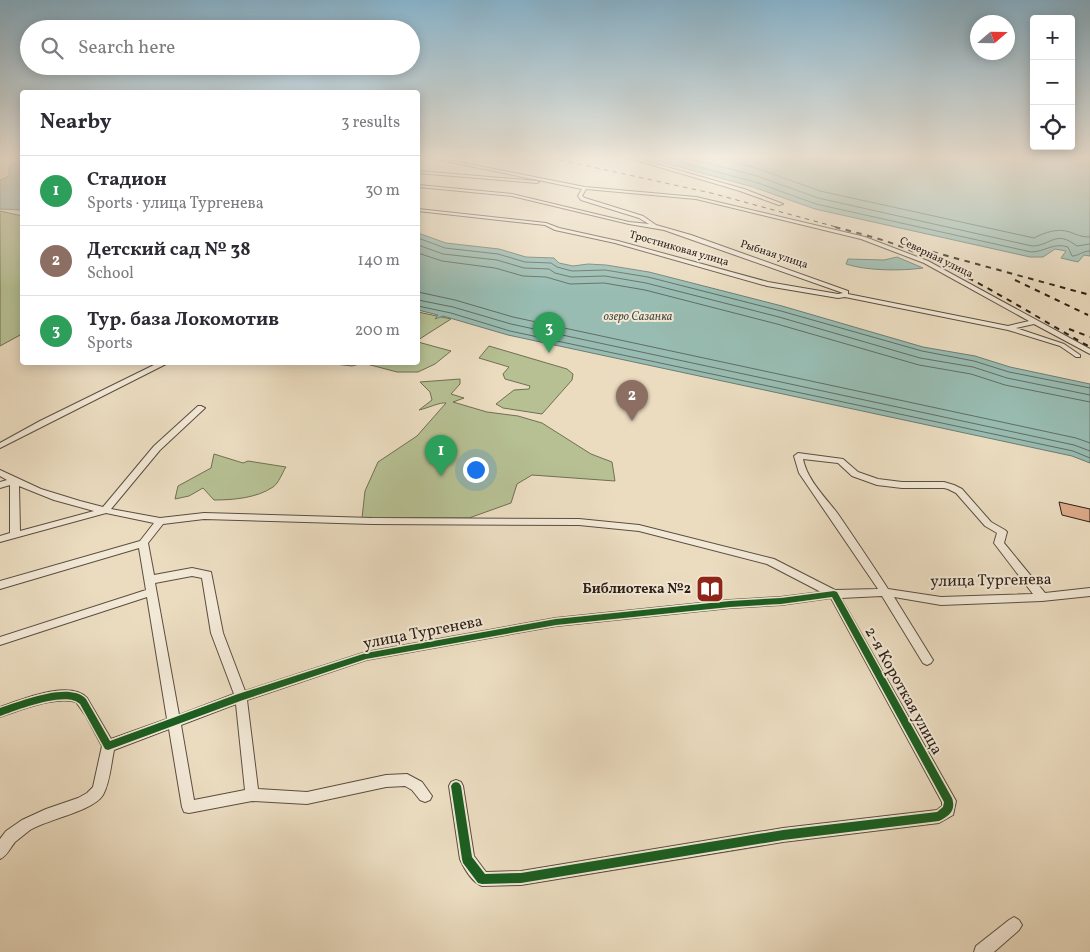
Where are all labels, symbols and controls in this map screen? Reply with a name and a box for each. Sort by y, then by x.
north arrow [970,15,1015,60]
map controls [1030,15,1075,150]
button: + [1030,15,1075,60]
search box [20,20,420,75]
icon: search [38,34,66,62]
text: Search here [78,35,175,61]
button: − [1030,60,1075,105]
button: locate [1030,105,1075,150]
text: Nearby [40,108,111,137]
text: 3 results [341,112,400,134]
text: Стадион [87,167,167,193]
text: 1 [53,180,59,202]
text: 30 m [365,180,400,202]
text: Sports · улица Тургенева [87,193,264,215]
street label: Тростниковая улица [627,228,731,271]
street label: Северная улица [897,234,976,282]
text: Детский сад № 38 [87,237,251,263]
street label: Рыбная улица [738,237,810,273]
text: 2 [52,250,60,272]
text: 140 m [358,250,400,272]
text: School [87,263,134,285]
text: Тур. база Локомотив [87,307,279,333]
water label: озеро Сазанка [604,309,673,325]
pin: 3 [533,312,565,353]
text: 3 [52,320,60,342]
text: 200 m [355,320,400,342]
text: Sports [87,333,133,355]
pin: 2 [616,380,648,421]
pin: 1 [425,435,457,476]
your location [463,457,489,483]
street label: улица Тургенева [930,569,1052,593]
library icon: Библиотека №2 [695,574,725,604]
place label: Библиотека №2 [582,580,691,599]
street label: улица Тургенева [361,611,485,655]
street label: 2-я Короткая улица [859,623,947,759]

